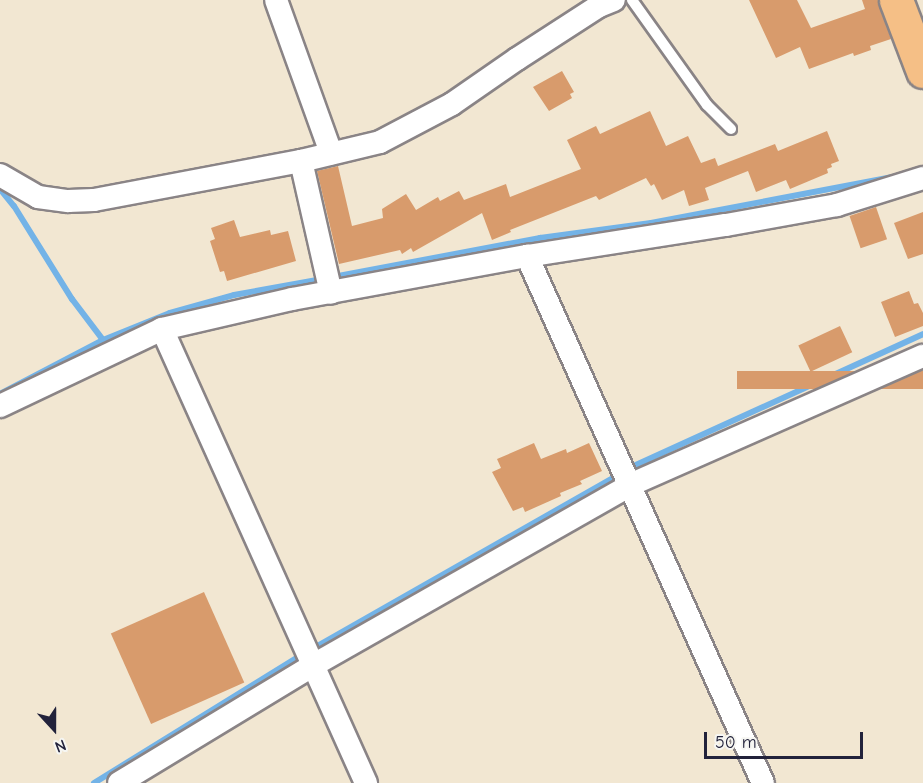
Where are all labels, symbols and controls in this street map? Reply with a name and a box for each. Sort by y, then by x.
north arrow [24,699,84,759]
scale bar [707,720,866,758]
text: 50 m [715,732,757,753]
text: N [52,736,69,756]

